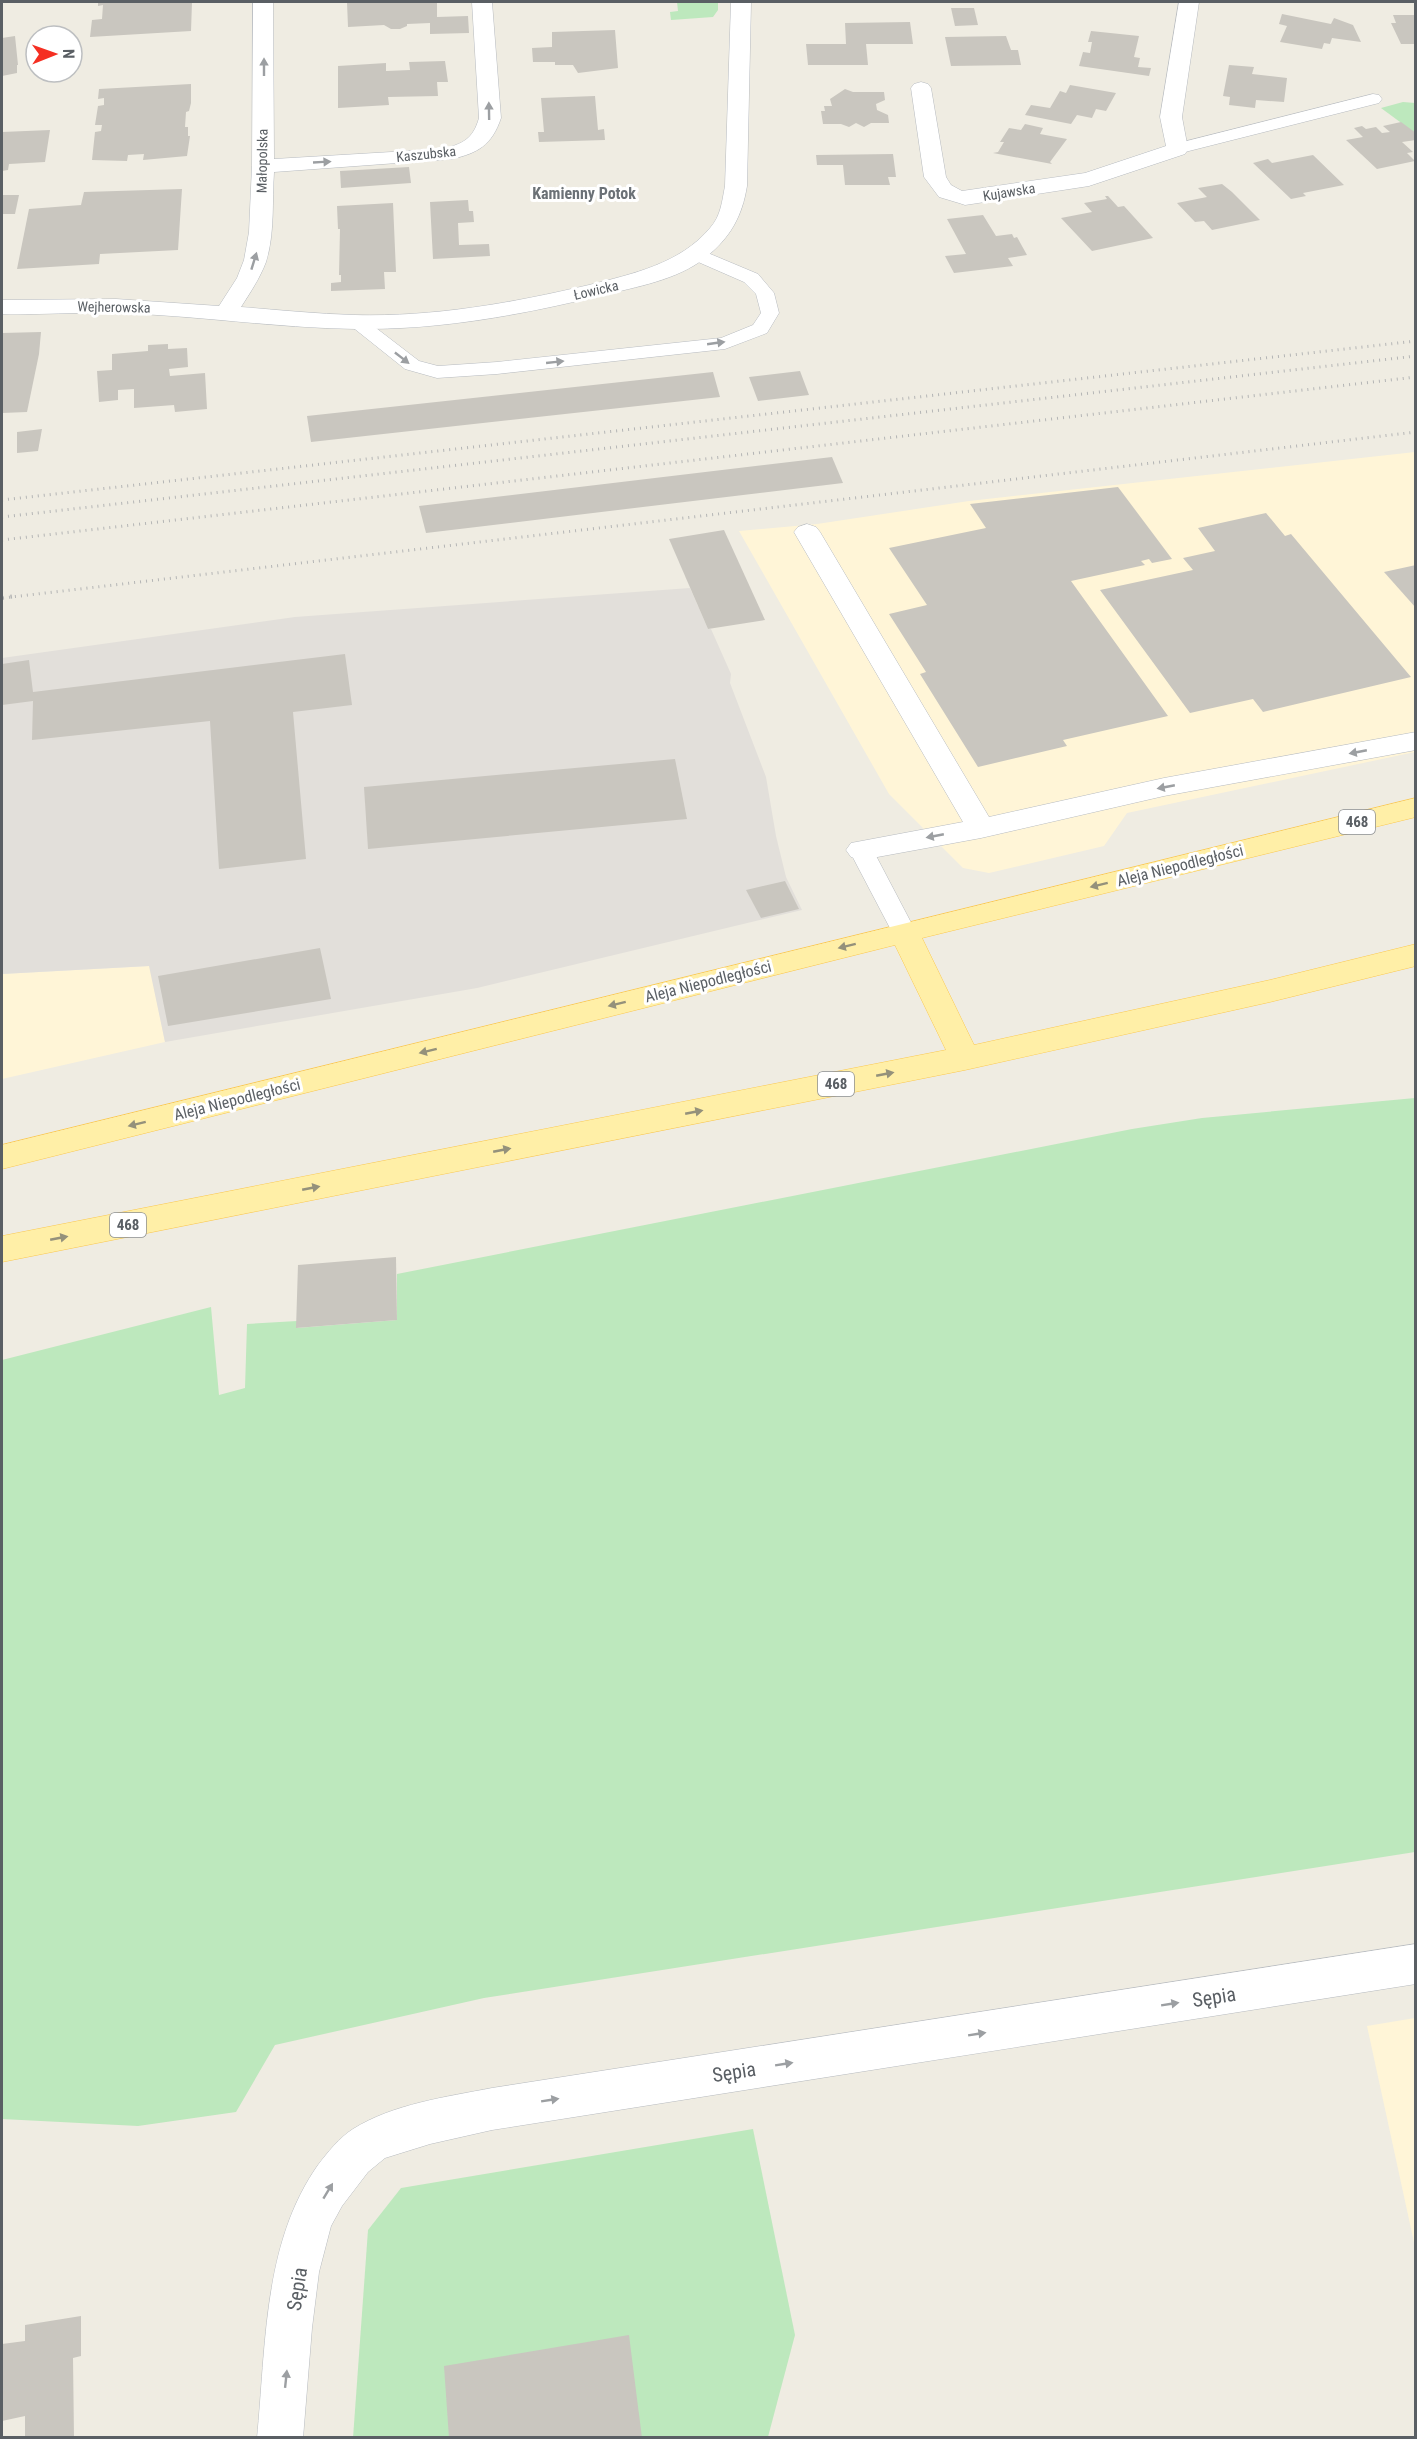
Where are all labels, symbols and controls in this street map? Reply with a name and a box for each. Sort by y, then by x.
north arrow [24,24,84,84]
text: N [59,49,78,59]
one-way arrow [259,58,269,77]
one-way arrow [484,101,494,120]
street label: Małopolska [253,129,271,193]
street label: Kaszubska [395,143,457,165]
one-way arrow [312,158,331,167]
street label: Kujawska [982,180,1036,204]
district label: Kamienny Potok [532,184,636,203]
one-way arrow [250,252,259,270]
street label: Łowicka [572,277,620,303]
street label: Wejherowska [77,298,151,316]
one-way arrow [707,339,726,348]
one-way arrow [394,352,410,364]
one-way arrow [546,357,565,367]
one-way arrow [1348,748,1367,757]
one-way arrow [1157,783,1176,792]
road number: 468 [1339,810,1375,834]
one-way arrow [925,832,944,841]
street label: Aleja Niepodległości [1115,841,1245,890]
one-way arrow [1089,880,1108,890]
one-way arrow [838,942,856,952]
street label: Aleja Niepodległości [643,957,773,1006]
one-way arrow [608,999,626,1009]
one-way arrow [419,1047,437,1057]
one-way arrow [875,1069,894,1079]
road number: 468 [818,1072,854,1096]
street label: Aleja Niepodległości [172,1075,302,1124]
one-way arrow [684,1107,703,1117]
one-way arrow [127,1119,146,1129]
one-way arrow [493,1145,512,1155]
one-way arrow [302,1183,320,1193]
road number: 468 [110,1213,146,1237]
one-way arrow [50,1233,69,1242]
street label: Sępia [1191,1982,1237,2012]
one-way arrow [1160,2000,1179,2009]
one-way arrow [968,2029,987,2038]
street label: Sępia [711,2057,757,2087]
one-way arrow [775,2059,794,2068]
one-way arrow [541,2095,560,2104]
one-way arrow [323,2182,333,2199]
street label: Sępia [282,2266,312,2312]
one-way arrow [281,2370,291,2389]

